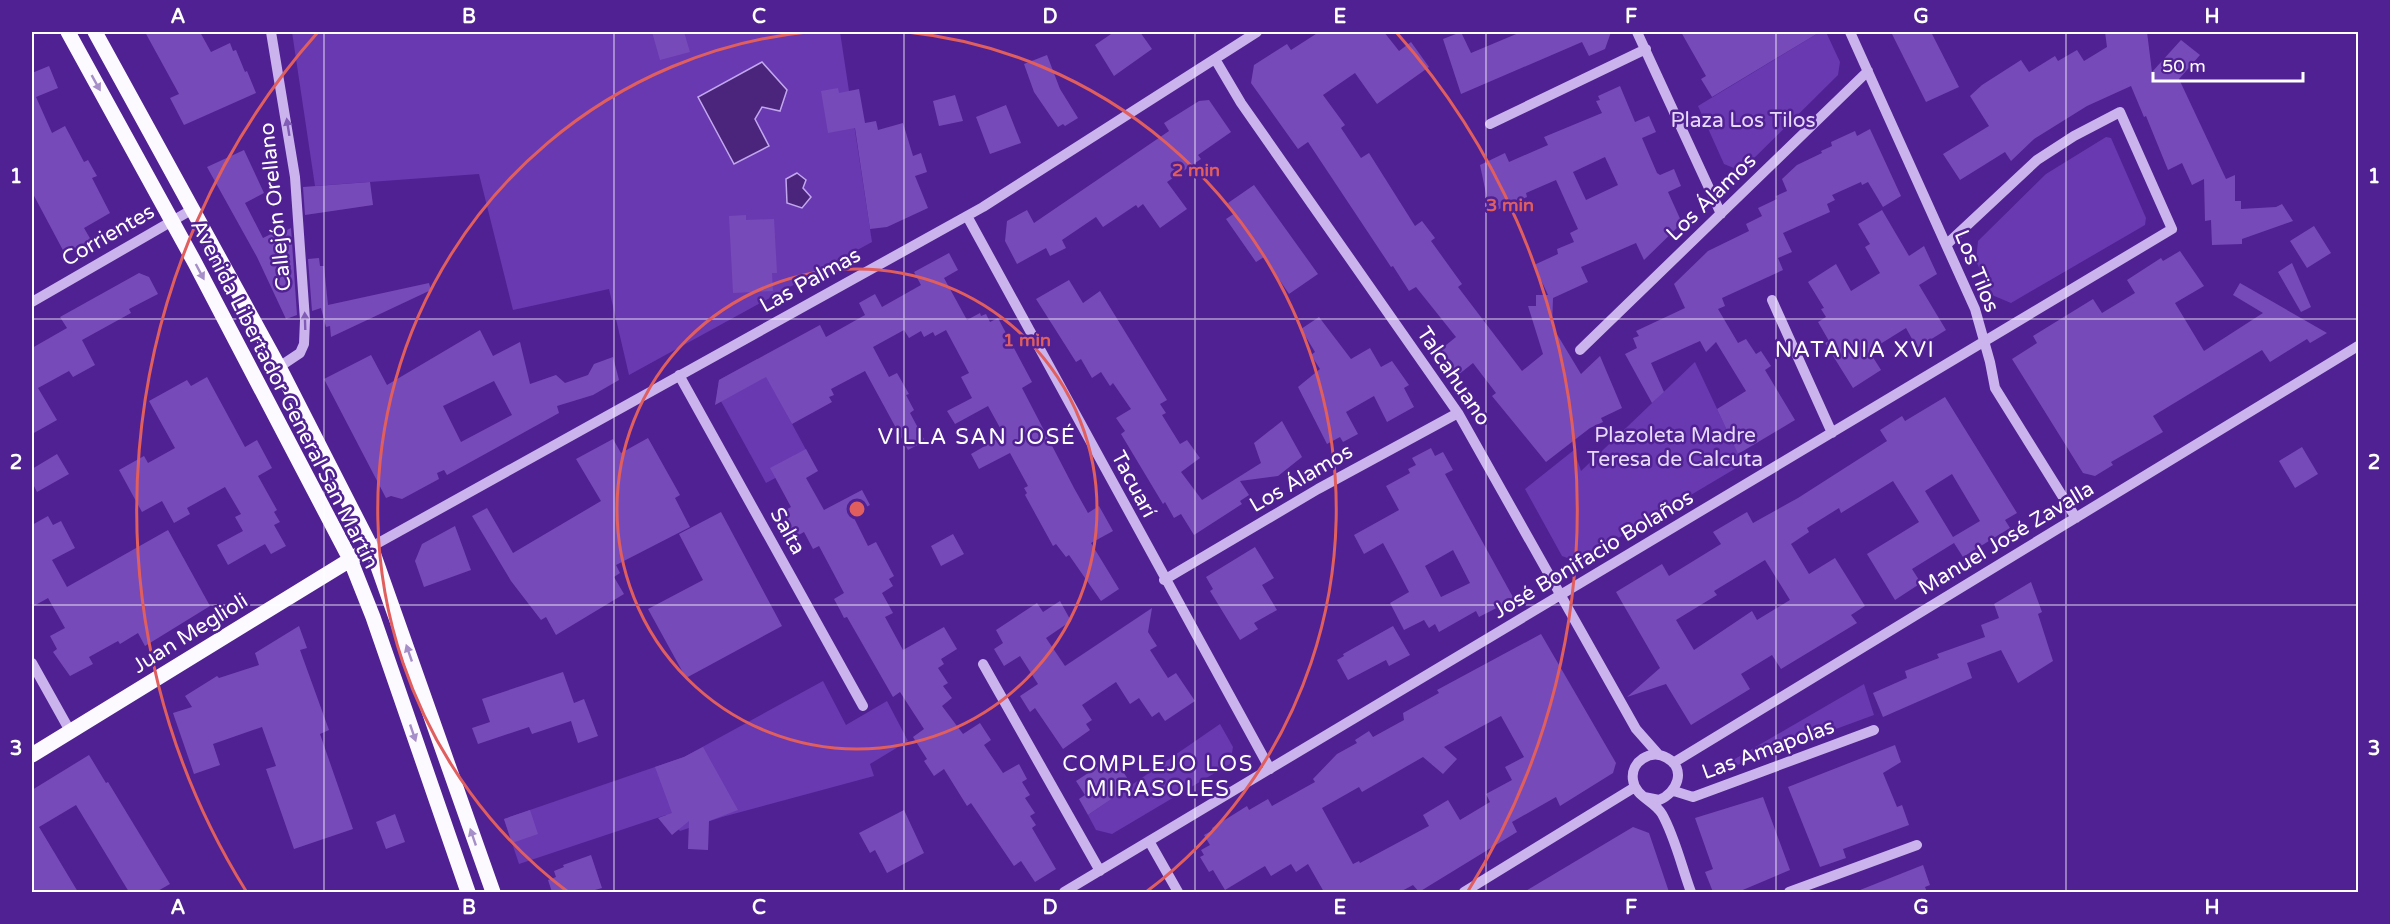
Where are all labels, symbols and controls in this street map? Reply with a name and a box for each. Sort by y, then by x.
text: A [171,5,186,29]
text: B [462,5,476,29]
text: C [752,5,766,29]
text: D [1042,5,1058,29]
text: E [1334,5,1347,29]
text: F [1625,5,1637,29]
text: G [1913,5,1929,29]
text: H [2204,5,2220,29]
scale bar [2153,45,2303,83]
text: 50 m [2162,55,2206,77]
one-way arrow [91,75,101,92]
park label: Plaza Los Tilos [1670,108,1816,133]
one-way arrow [283,117,292,136]
street label: Callejón Orellano [254,121,297,292]
street label: Los Álamos [1661,148,1761,246]
text: 2 min [1172,159,1220,181]
text: 1 [10,165,22,189]
text: 1 [2368,165,2380,189]
text: 3 min [1486,194,1534,216]
street label: Corrientes [58,199,159,272]
street label: Avenida Libertador General San Martín [185,216,384,573]
street label: Los Tilos [1949,226,2004,316]
street label: Las Palmas [756,243,865,318]
one-way arrow [195,264,205,281]
one-way arrow [300,311,309,330]
street label: Talcahuano [1411,322,1496,431]
text: 1 min [1003,329,1051,351]
district label: NATANIA XVI [1775,337,1935,363]
district label: VILLA SAN JOSÉ [878,423,1076,450]
park label: Plazoleta Madre Teresa de Calcuta [1587,423,1763,472]
street label: Los Álamos [1245,439,1357,518]
street label: Tacuarí [1106,447,1161,522]
text: 2 [10,451,22,475]
text: 2 [2368,451,2380,475]
street label: Manuel José Zavalla [1914,476,2099,601]
street label: José Bonifacio Bolaños [1489,485,1698,624]
centre of rings [847,499,867,519]
street label: Salta [765,503,811,559]
street label: Juan Meglioli [128,588,253,679]
one-way arrow [404,644,414,662]
street label: Las Amapolas [1698,714,1838,785]
one-way arrow [408,724,418,742]
text: 3 [10,737,22,761]
text: 3 [2368,737,2380,761]
district label: COMPLEJO LOS MIRASOLES [1062,751,1254,802]
one-way arrow [468,828,478,846]
text: A [171,896,186,920]
text: B [462,896,476,920]
text: C [752,896,766,920]
text: D [1042,896,1058,920]
text: E [1334,896,1347,920]
text: F [1625,896,1637,920]
text: G [1913,896,1929,920]
text: H [2204,896,2220,920]

